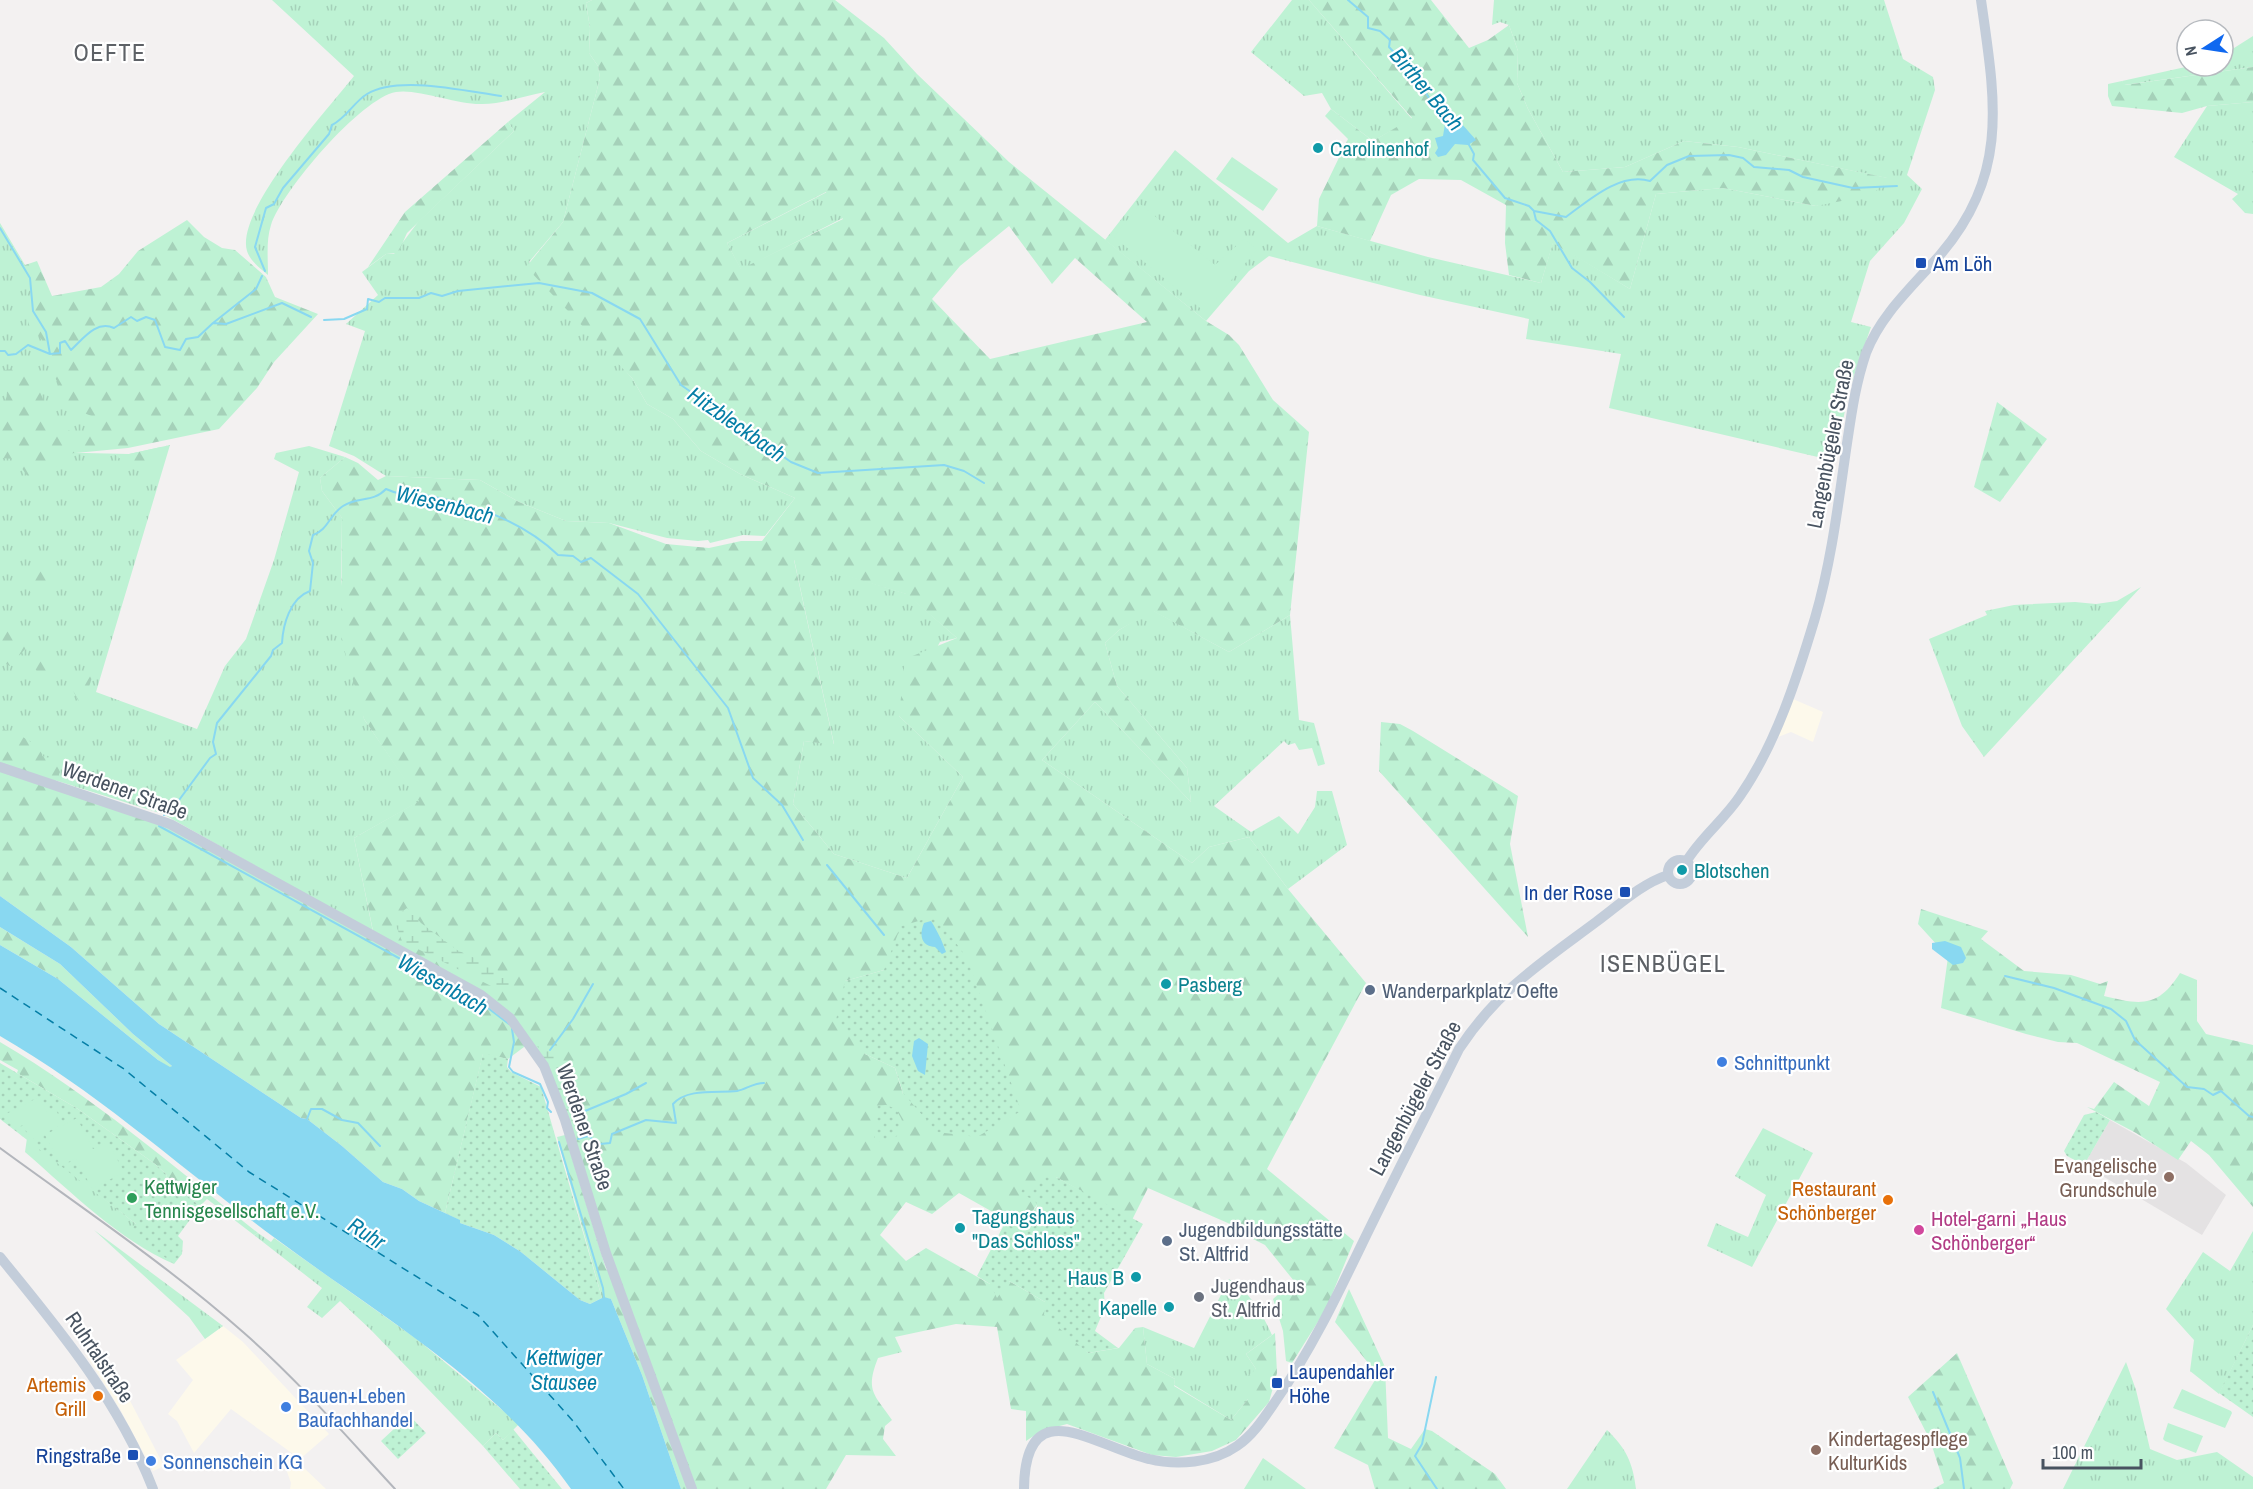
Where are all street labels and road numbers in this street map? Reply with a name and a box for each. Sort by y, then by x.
street label: Langenbügeler Straße [1799,357,1861,531]
street label: Werdener Straße [58,754,192,826]
street label: Langenbügeler Straße [1362,1016,1468,1180]
street label: Werdener Straße [550,1060,620,1194]
street label: Ruhrtalstraße [59,1306,141,1408]

